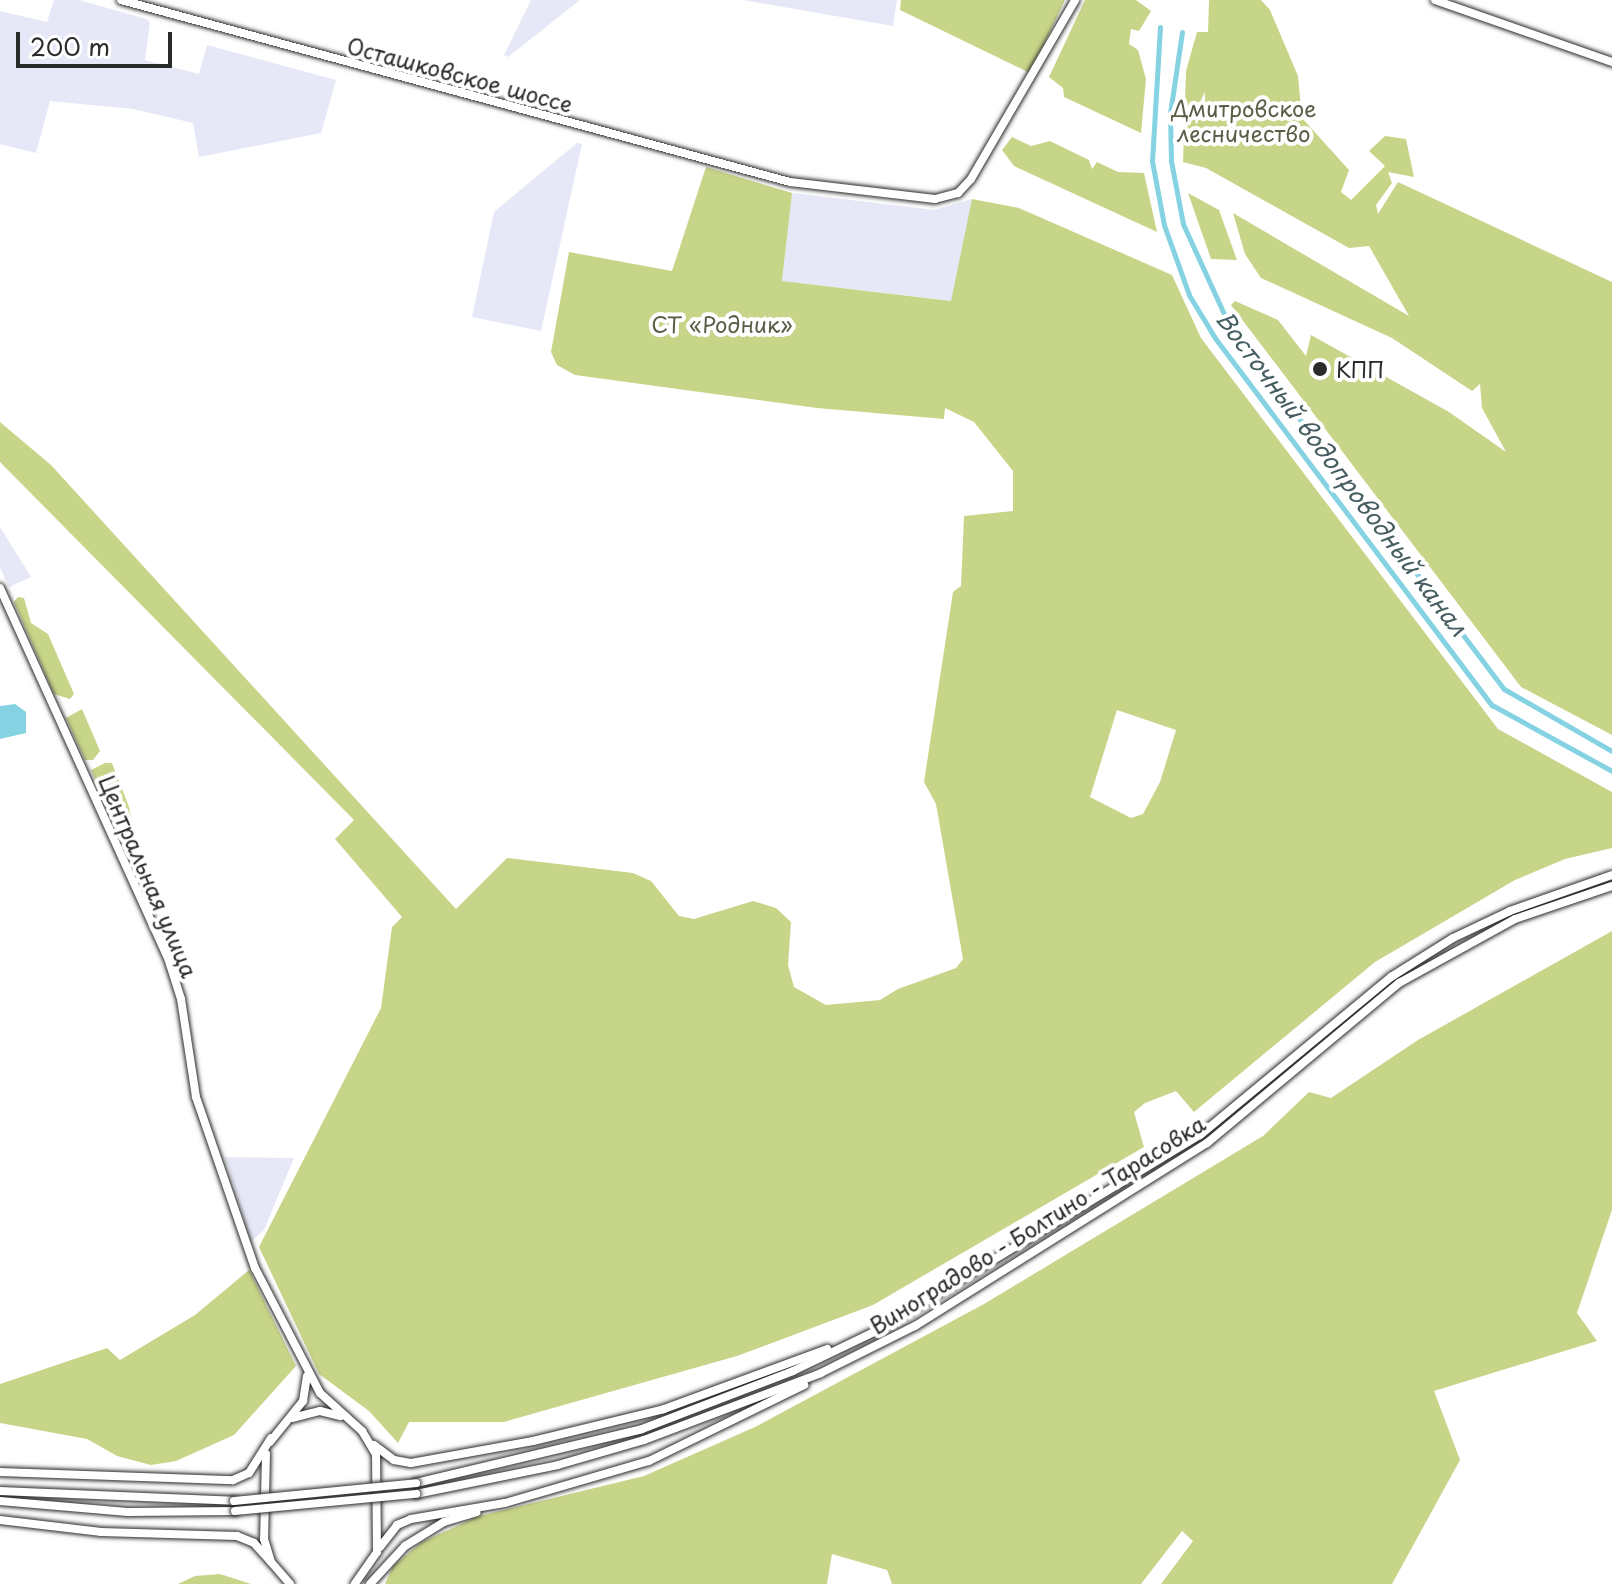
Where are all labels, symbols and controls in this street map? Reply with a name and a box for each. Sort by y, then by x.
scale bar [20,16,176,66]
text: 200 m [30,28,110,64]
street label: Осташковское шоссе [344,31,576,117]
park label: Дмитровское лесничество [1171,94,1317,146]
water label: Восточный водопроводный канал [1210,304,1474,642]
park label: СТ «Родник» [651,311,793,337]
place label: КПП [1336,356,1385,382]
marker: КПП [1311,360,1329,378]
street label: Центральная улица [94,771,204,981]
street label: Виноградово - Болтино - Тарасовка [864,1109,1210,1339]

